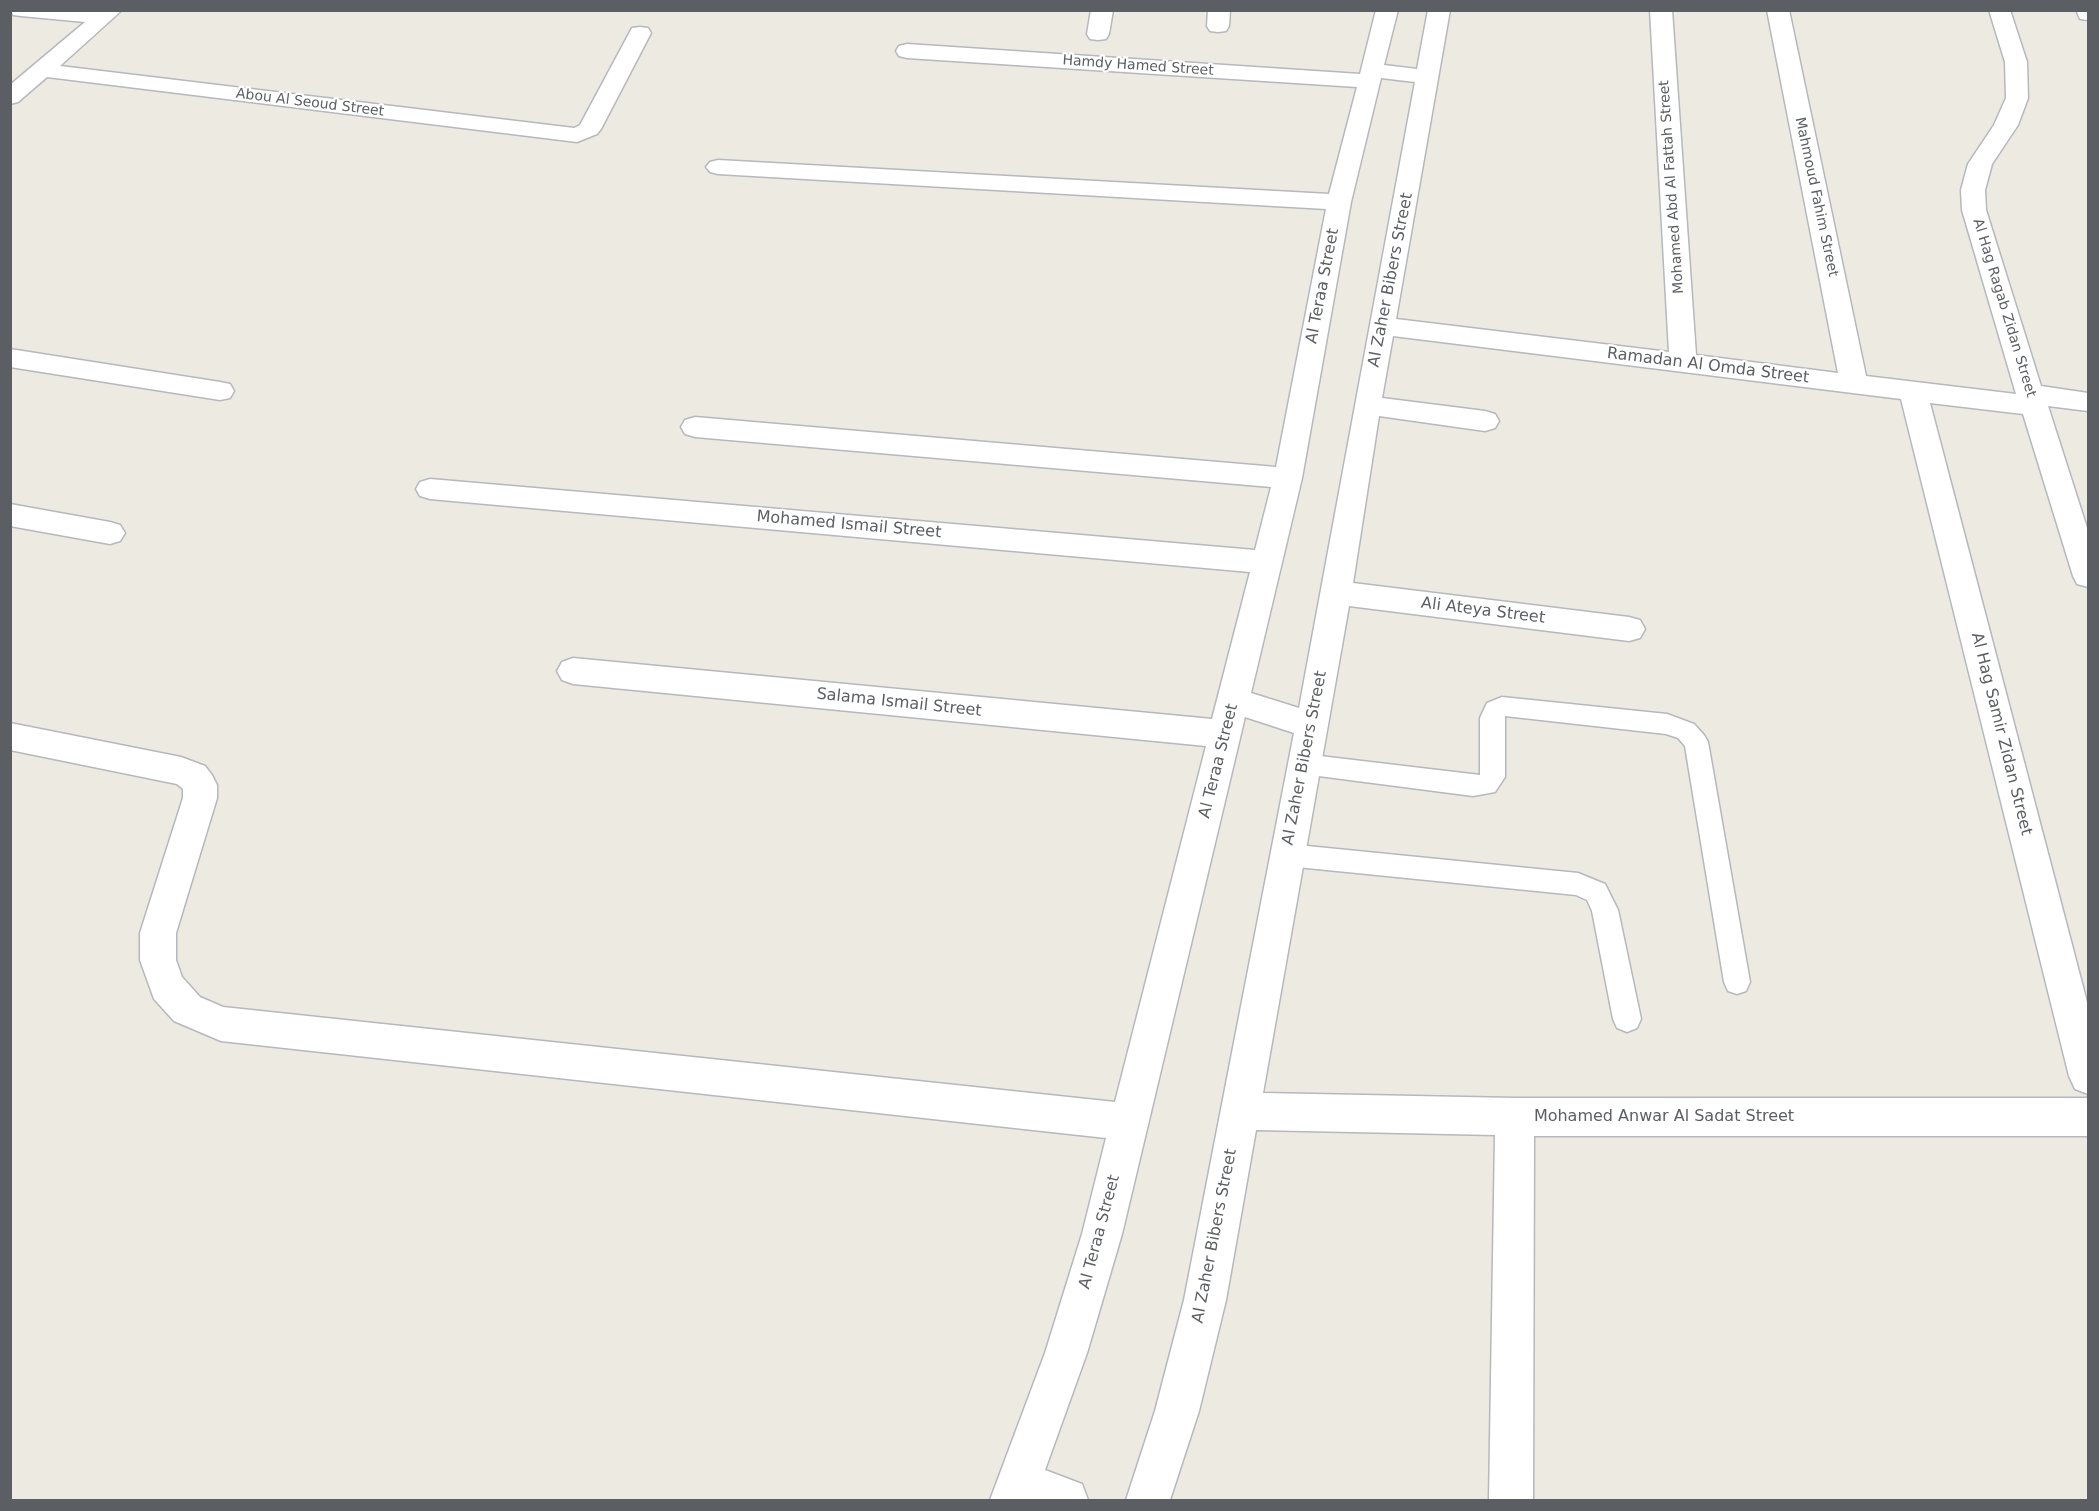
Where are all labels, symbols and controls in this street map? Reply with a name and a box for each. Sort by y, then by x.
street label: Hamdy Hamed Street [1062,52,1214,80]
street label: Mohamed Abd Al Fattah Street [1656,80,1688,294]
street label: Abou Al Seoud Street [235,86,385,120]
street label: Mahmoud Fahim Street [1791,116,1841,278]
street label: Al Zaher Bibers Street [1365,191,1417,369]
street label: Al Hag Ragab Zidan Street [1969,217,2039,399]
street label: Al Teraa Street [1302,227,1344,345]
street label: Ramadan Al Omda Street [1606,344,1810,388]
street label: Mohamed Ismail Street [756,507,942,543]
street label: Ali Ateya Street [1420,594,1546,628]
street label: Al Hag Samir Zidan Street [1966,631,2036,837]
street label: Al Zaher Bibers Street [1279,669,1331,847]
street label: Salama Ismail Street [816,685,982,721]
street label: Al Teraa Street [1196,702,1242,820]
street label: Mohamed Anwar Al Sadat Street [1534,1107,1794,1127]
street label: Al Zaher Bibers Street [1189,1147,1241,1325]
street label: Al Teraa Street [1076,1173,1124,1291]

